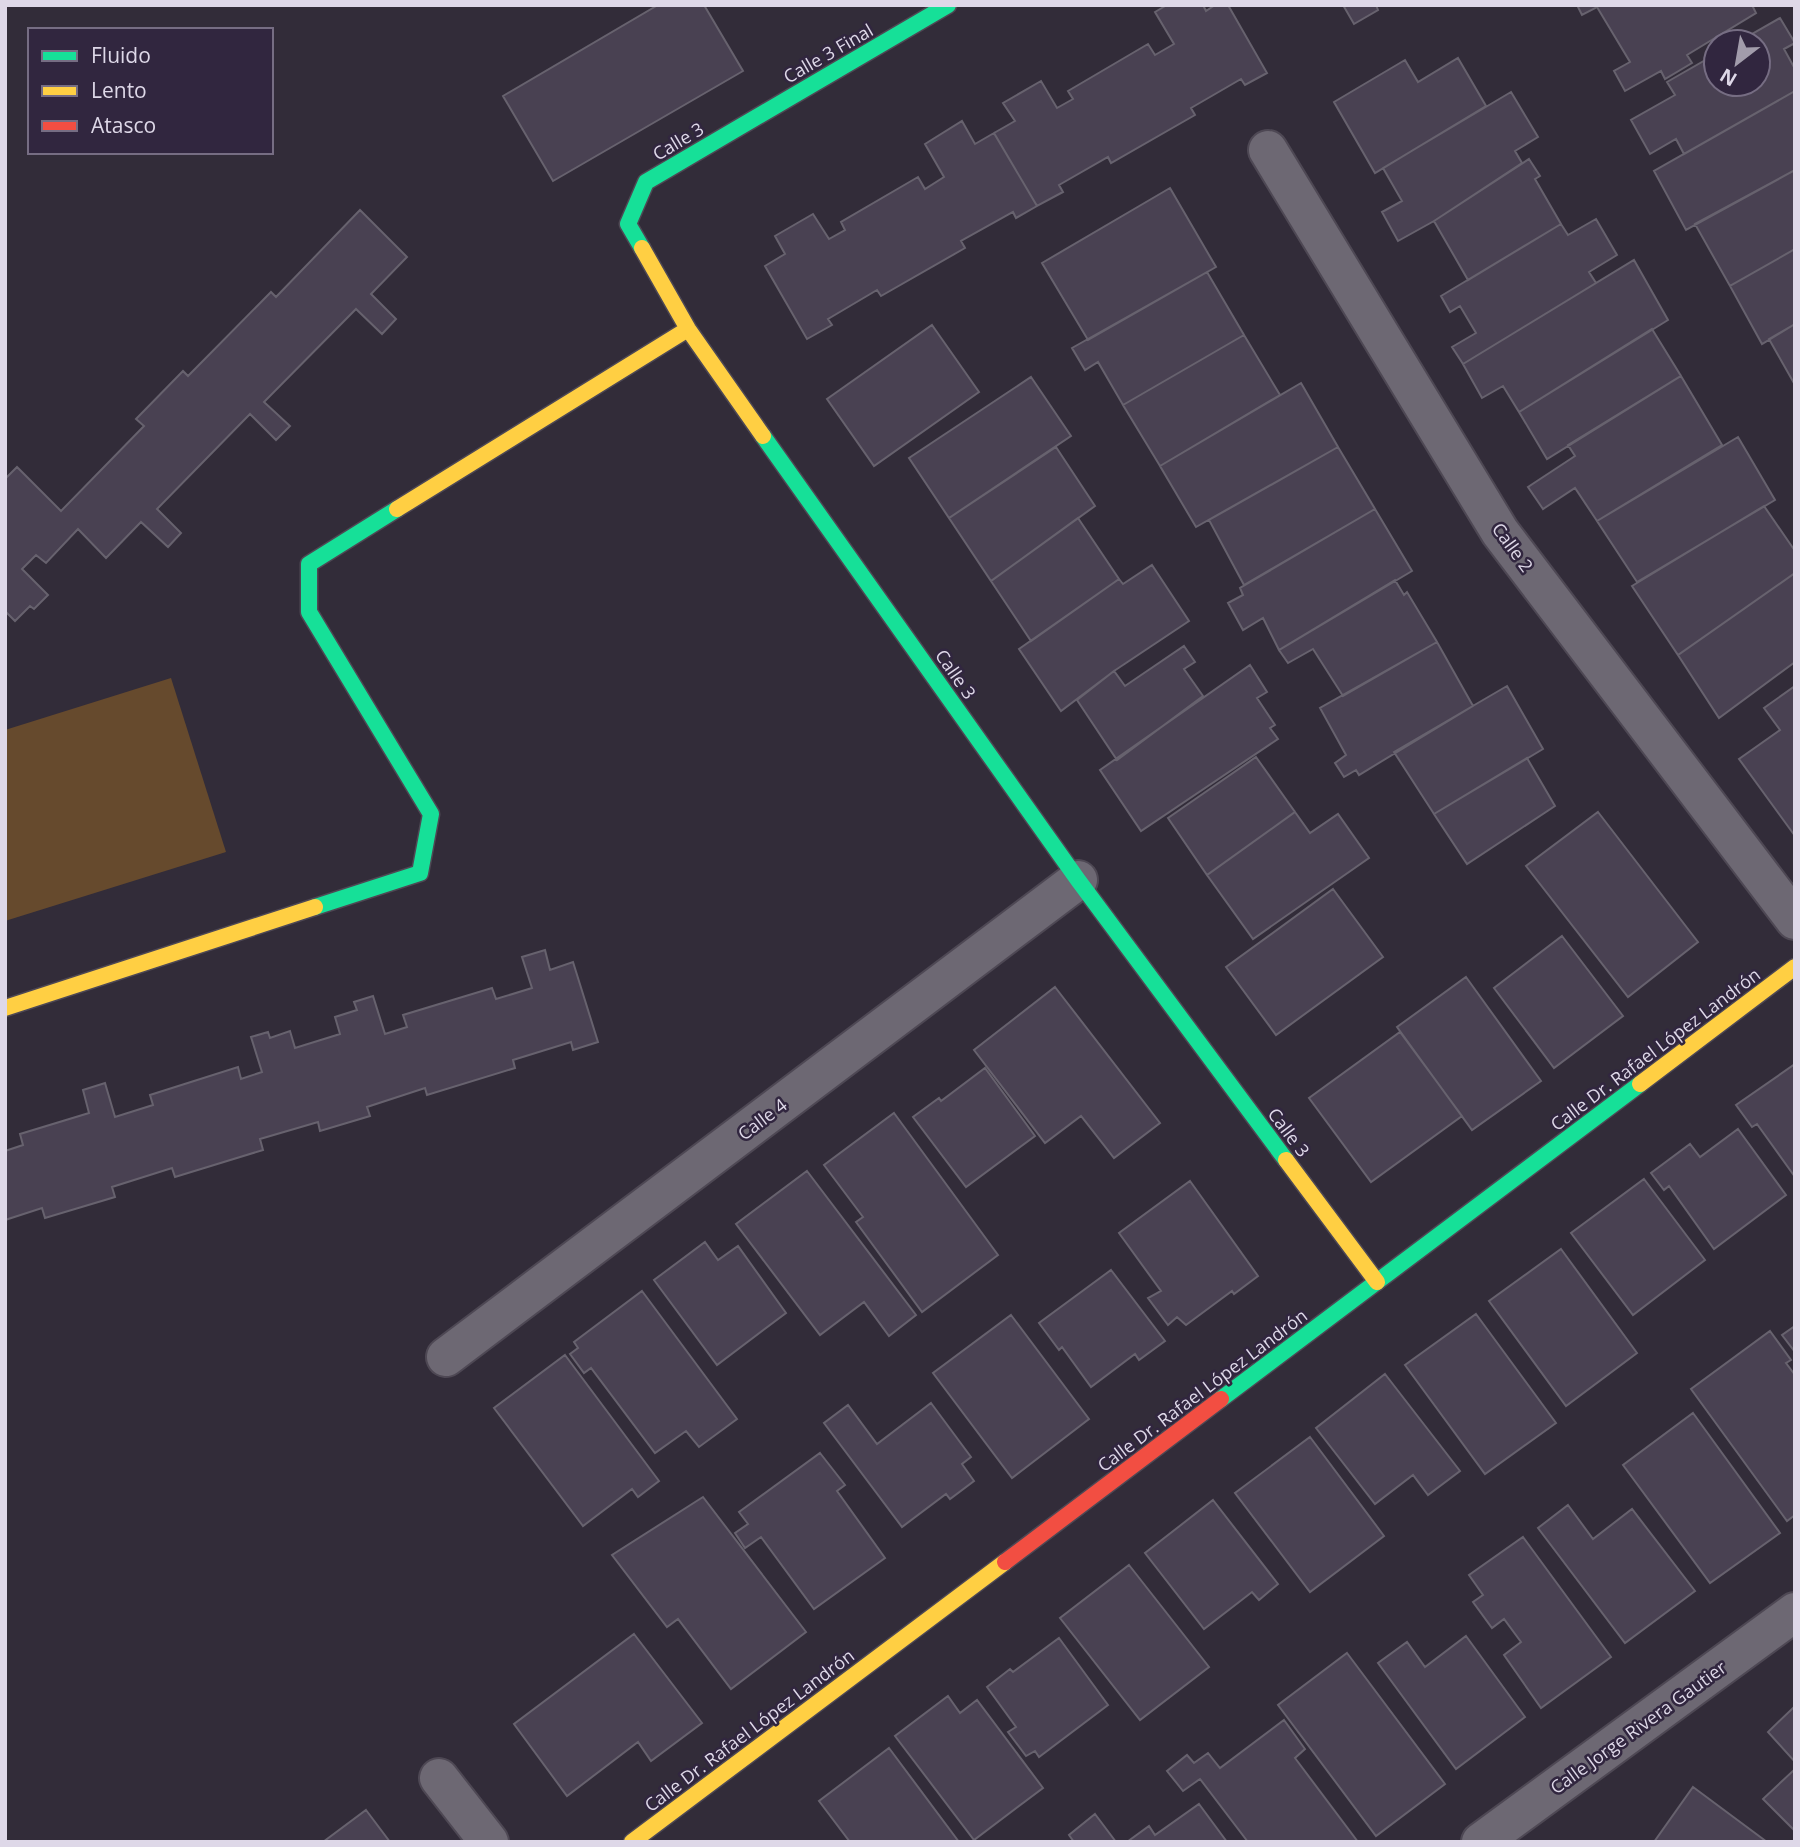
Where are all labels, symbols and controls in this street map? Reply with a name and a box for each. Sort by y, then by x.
street label: Calle 3 Final [779,18,877,88]
legend [28,28,273,154]
north arrow [1702,28,1772,98]
text: Fluido [91,41,151,69]
text: N [1715,62,1742,93]
text: Lento [91,76,147,104]
text: Atasco [91,111,156,139]
street label: Calle 3 [648,116,708,166]
street label: Calle 2 [1487,517,1539,577]
street label: Calle 3 [930,644,982,704]
street label: Calle Dr. Rafael López Landrón [1545,962,1765,1136]
street label: Calle 4 [733,1093,791,1145]
street label: Calle 3 [1263,1103,1315,1161]
street label: Calle Dr. Rafael López Landrón [1092,1303,1312,1477]
street label: Calle Dr. Rafael López Landrón [639,1643,859,1817]
street label: Calle Jorge Rivera Gautier [1545,1655,1731,1799]

